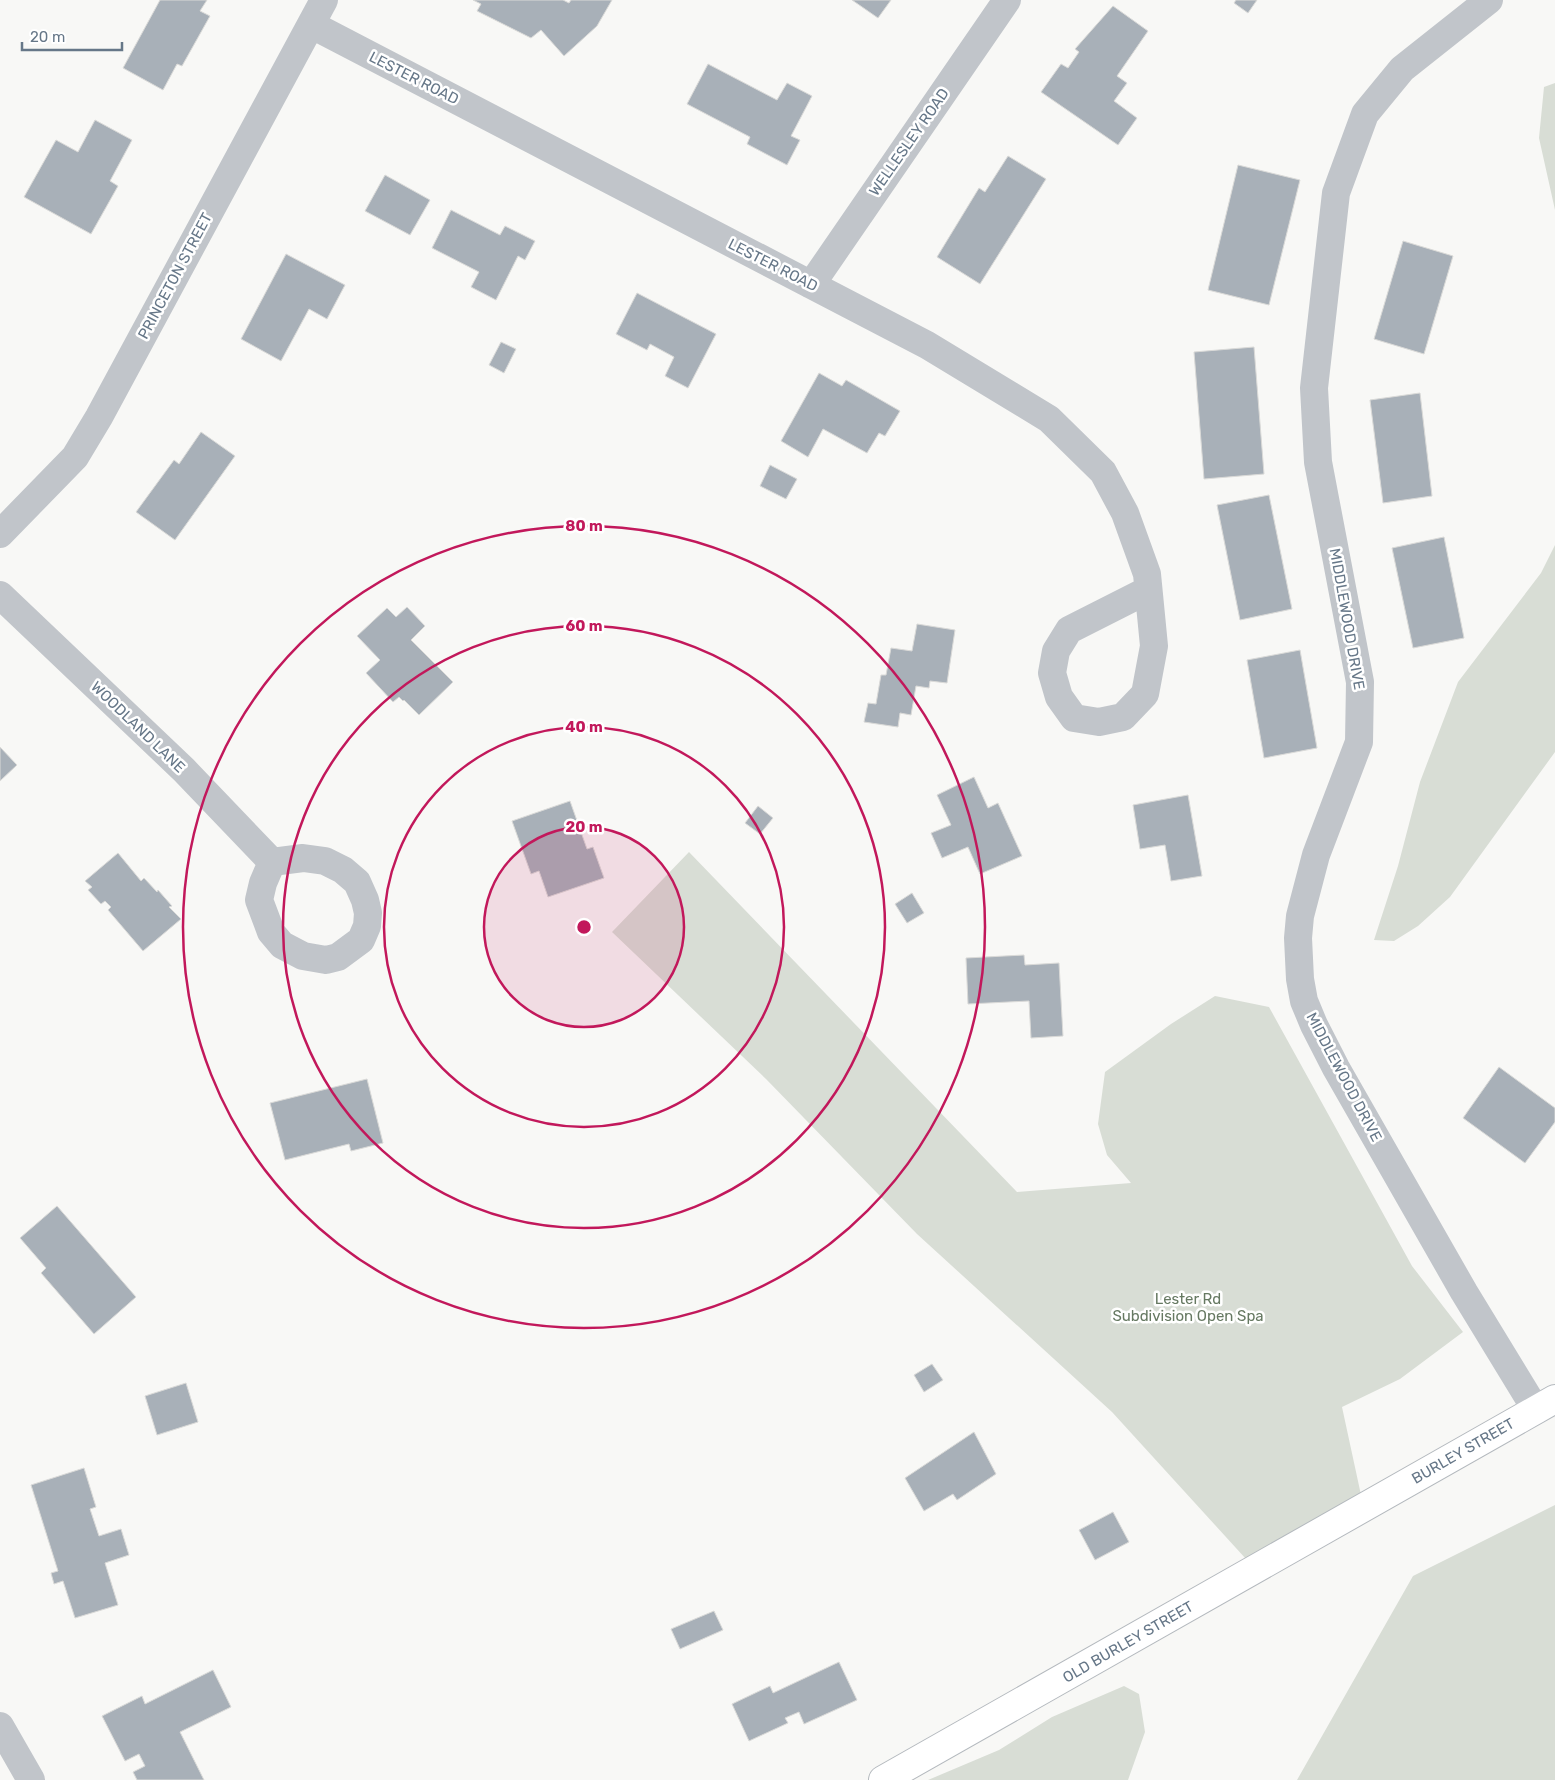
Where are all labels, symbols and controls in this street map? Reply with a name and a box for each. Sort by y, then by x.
scale bar [22,20,122,52]
text: 20 m [30,28,65,46]
street label: LESTER ROAD [366,48,462,108]
street label: WELLESLEY ROAD [865,85,953,199]
street label: PRINCETON STREET [134,210,216,342]
street label: LESTER ROAD [725,235,821,295]
text: 80 m [565,517,603,535]
street label: MIDDLEWOOD DRIVE [1326,547,1368,691]
text: 60 m [566,617,602,635]
street label: WOODLAND LANE [87,678,189,776]
text: 40 m [565,718,603,736]
text: 20 m [566,818,602,836]
centre of rings [575,918,593,936]
street label: MIDDLEWOOD DRIVE [1302,1009,1386,1145]
park label: Lester Rd Subdivision Open Spa [1112,1290,1264,1325]
street label: BURLEY STREET [1409,1414,1518,1488]
street label: OLD BURLEY STREET [1059,1597,1197,1687]

